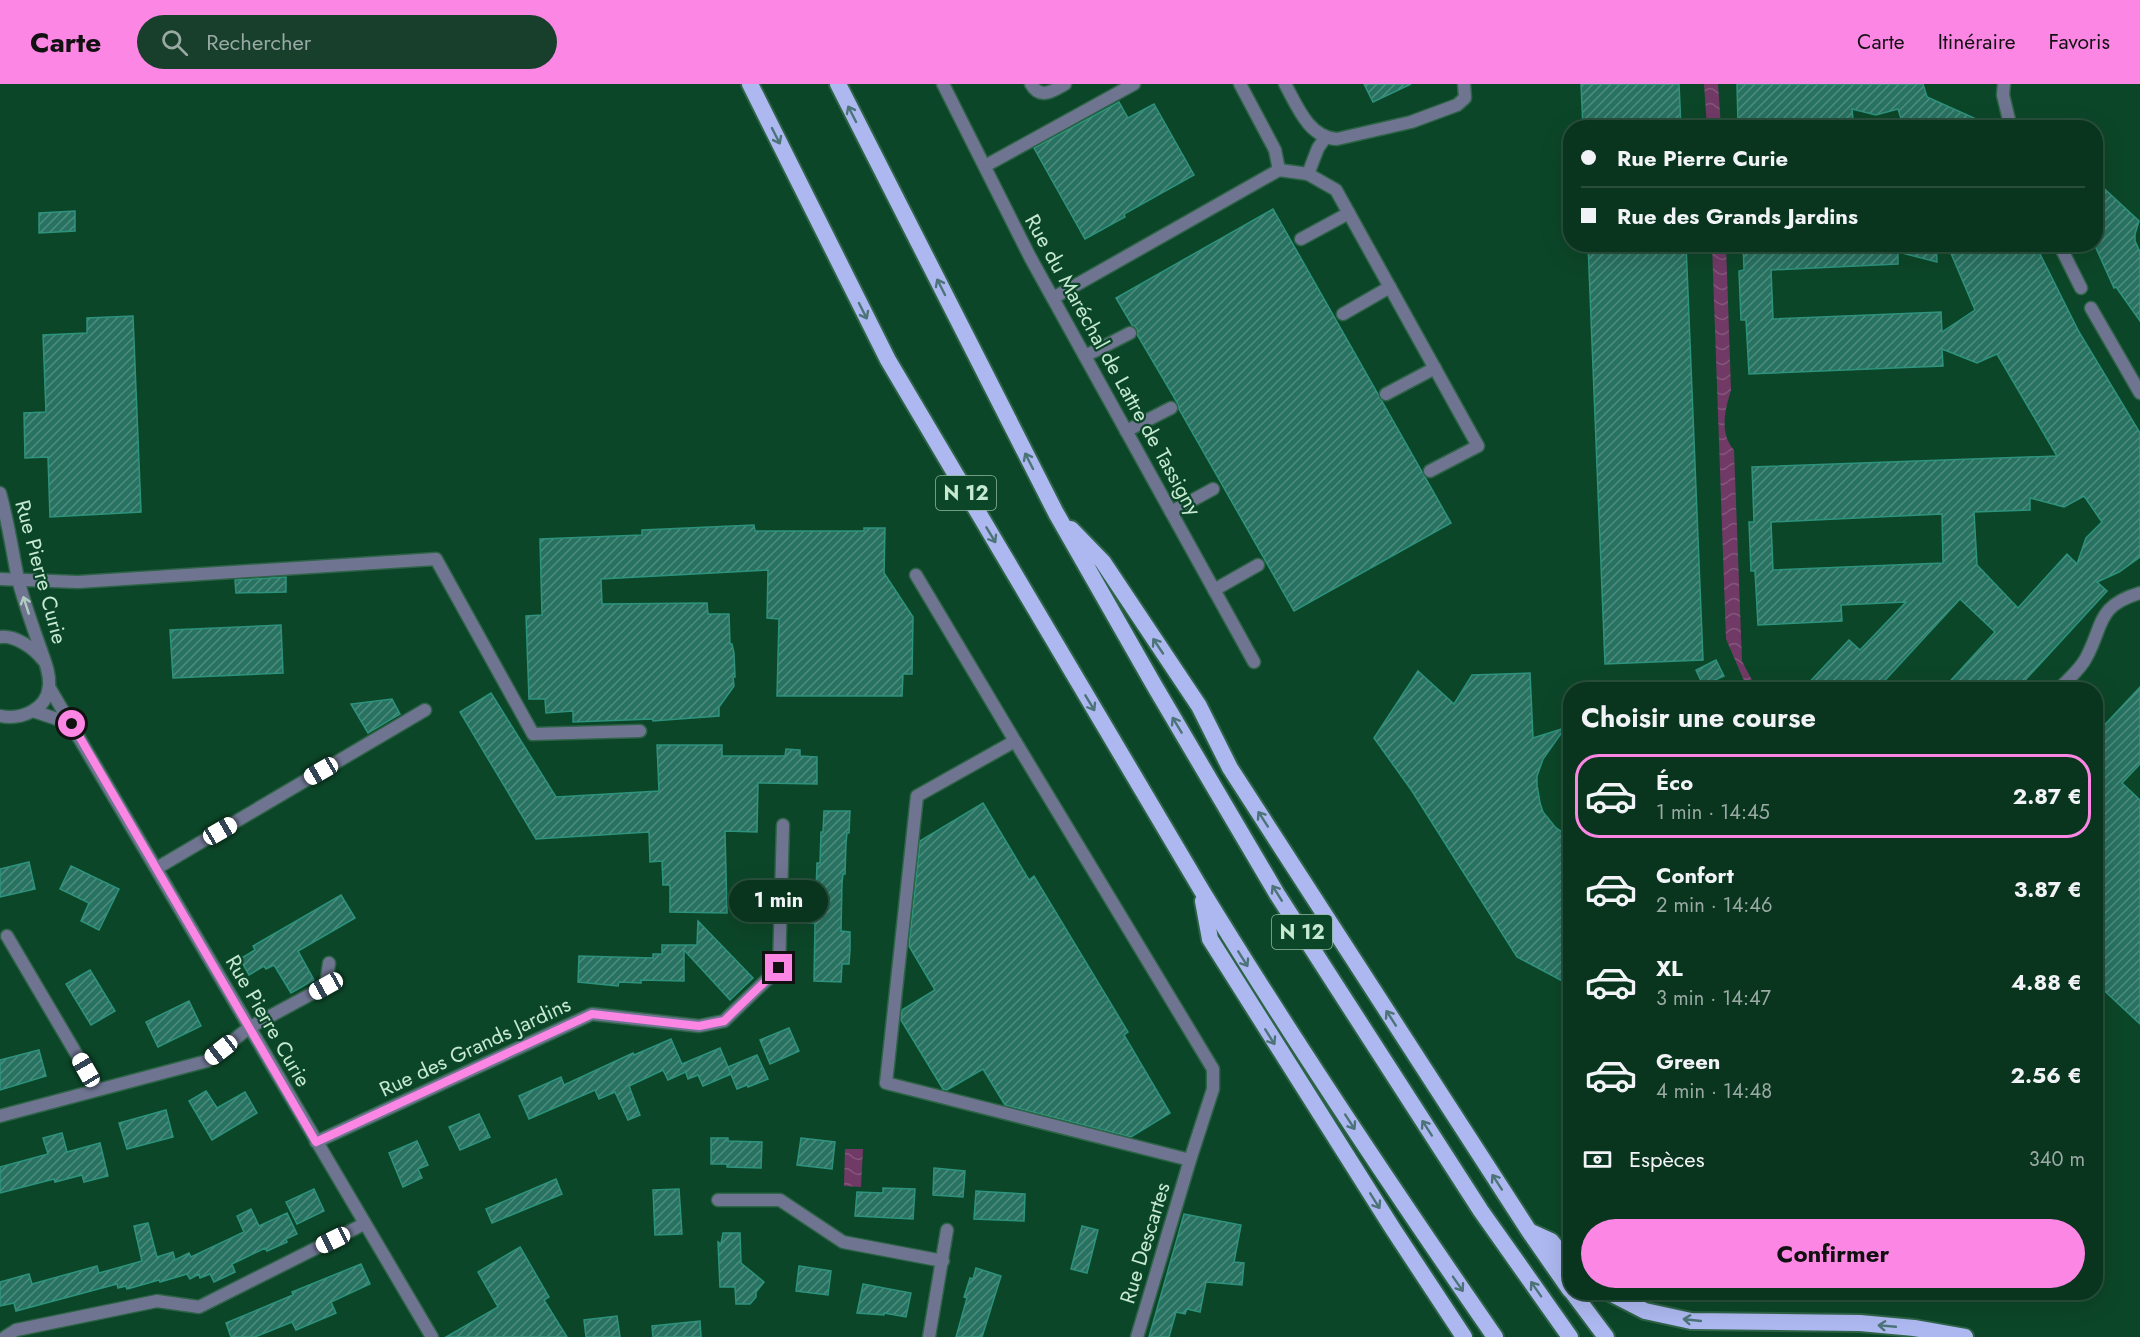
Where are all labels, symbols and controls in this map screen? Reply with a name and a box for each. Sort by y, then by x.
search box [137,15,557,69]
text: Carte [30,22,101,63]
icon: search [158,26,191,59]
text: Rechercher [206,26,311,58]
text: Carte [1857,27,1905,57]
text: Itinéraire [1938,27,2016,57]
text: Favoris [2049,27,2110,57]
one-way arrow [846,105,858,123]
one-way arrow [771,127,782,145]
text: Rue Pierre Curie [1617,142,1788,174]
text: Rue des Grands Jardins [1617,200,1858,232]
street label: Rue du Maréchal de Lattre de Tassigny [1017,209,1209,522]
one-way arrow [935,279,946,297]
one-way arrow [858,301,870,319]
one-way arrow [1023,453,1035,471]
road number: N 12 [936,476,996,510]
street label: Rue Pierre Curie [7,497,75,647]
one-way arrow [986,526,998,543]
one-way arrow [20,596,31,615]
one-way arrow [1152,638,1164,655]
one-way arrow [1085,694,1097,711]
text: Choisir une course [1581,698,1816,737]
route start [58,710,85,737]
one-way arrow [1171,717,1183,734]
car [301,754,341,788]
text: Éco [1656,766,1693,798]
icon: car [1584,769,1638,823]
text: 2.87 € [2013,780,2082,812]
text: 1 min · 14:45 [1656,798,1770,827]
one-way arrow [1257,811,1269,827]
car [200,814,240,848]
text: Confort [1656,859,1734,891]
icon: car [1584,862,1638,916]
text: 3.87 € [2014,873,2082,905]
callout: 1 min [730,881,828,923]
one-way arrow [1270,885,1282,902]
text: 1 min [754,886,803,915]
text: 2 min · 14:46 [1656,891,1773,920]
road number: N 12 [1272,915,1332,949]
street label: Rue Pierre Curie [218,950,318,1093]
one-way arrow [1238,950,1250,967]
text: XL [1656,952,1683,984]
route end [765,954,792,981]
icon: car [1584,955,1638,1009]
text: 4.88 € [2011,966,2082,998]
car [306,969,346,1003]
text: 3 min · 14:47 [1656,984,1771,1013]
street label: Rue des Grands Jardins [374,989,576,1105]
one-way arrow [1385,1010,1397,1027]
one-way arrow [1264,1028,1276,1045]
car [201,1032,241,1068]
text: Green [1656,1045,1720,1077]
icon: car [1584,1048,1638,1102]
car [69,1050,103,1090]
text: 2.56 € [2011,1059,2082,1091]
text: 4 min · 14:48 [1656,1077,1772,1106]
one-way arrow [1344,1113,1356,1130]
one-way arrow [1421,1119,1434,1136]
icon: cash [1581,1143,1614,1176]
text: Espèces [1629,1143,1705,1175]
text: 340 m [2029,1145,2085,1174]
one-way arrow [1491,1174,1503,1191]
street label: Rue Descartes [1112,1179,1178,1307]
one-way arrow [1369,1192,1381,1209]
button: Confirmer [1581,1219,2085,1288]
car [313,1224,353,1256]
one-way arrow [1452,1276,1464,1292]
one-way arrow [1530,1282,1542,1298]
one-way arrow [1682,1315,1702,1326]
one-way arrow [1877,1320,1897,1331]

